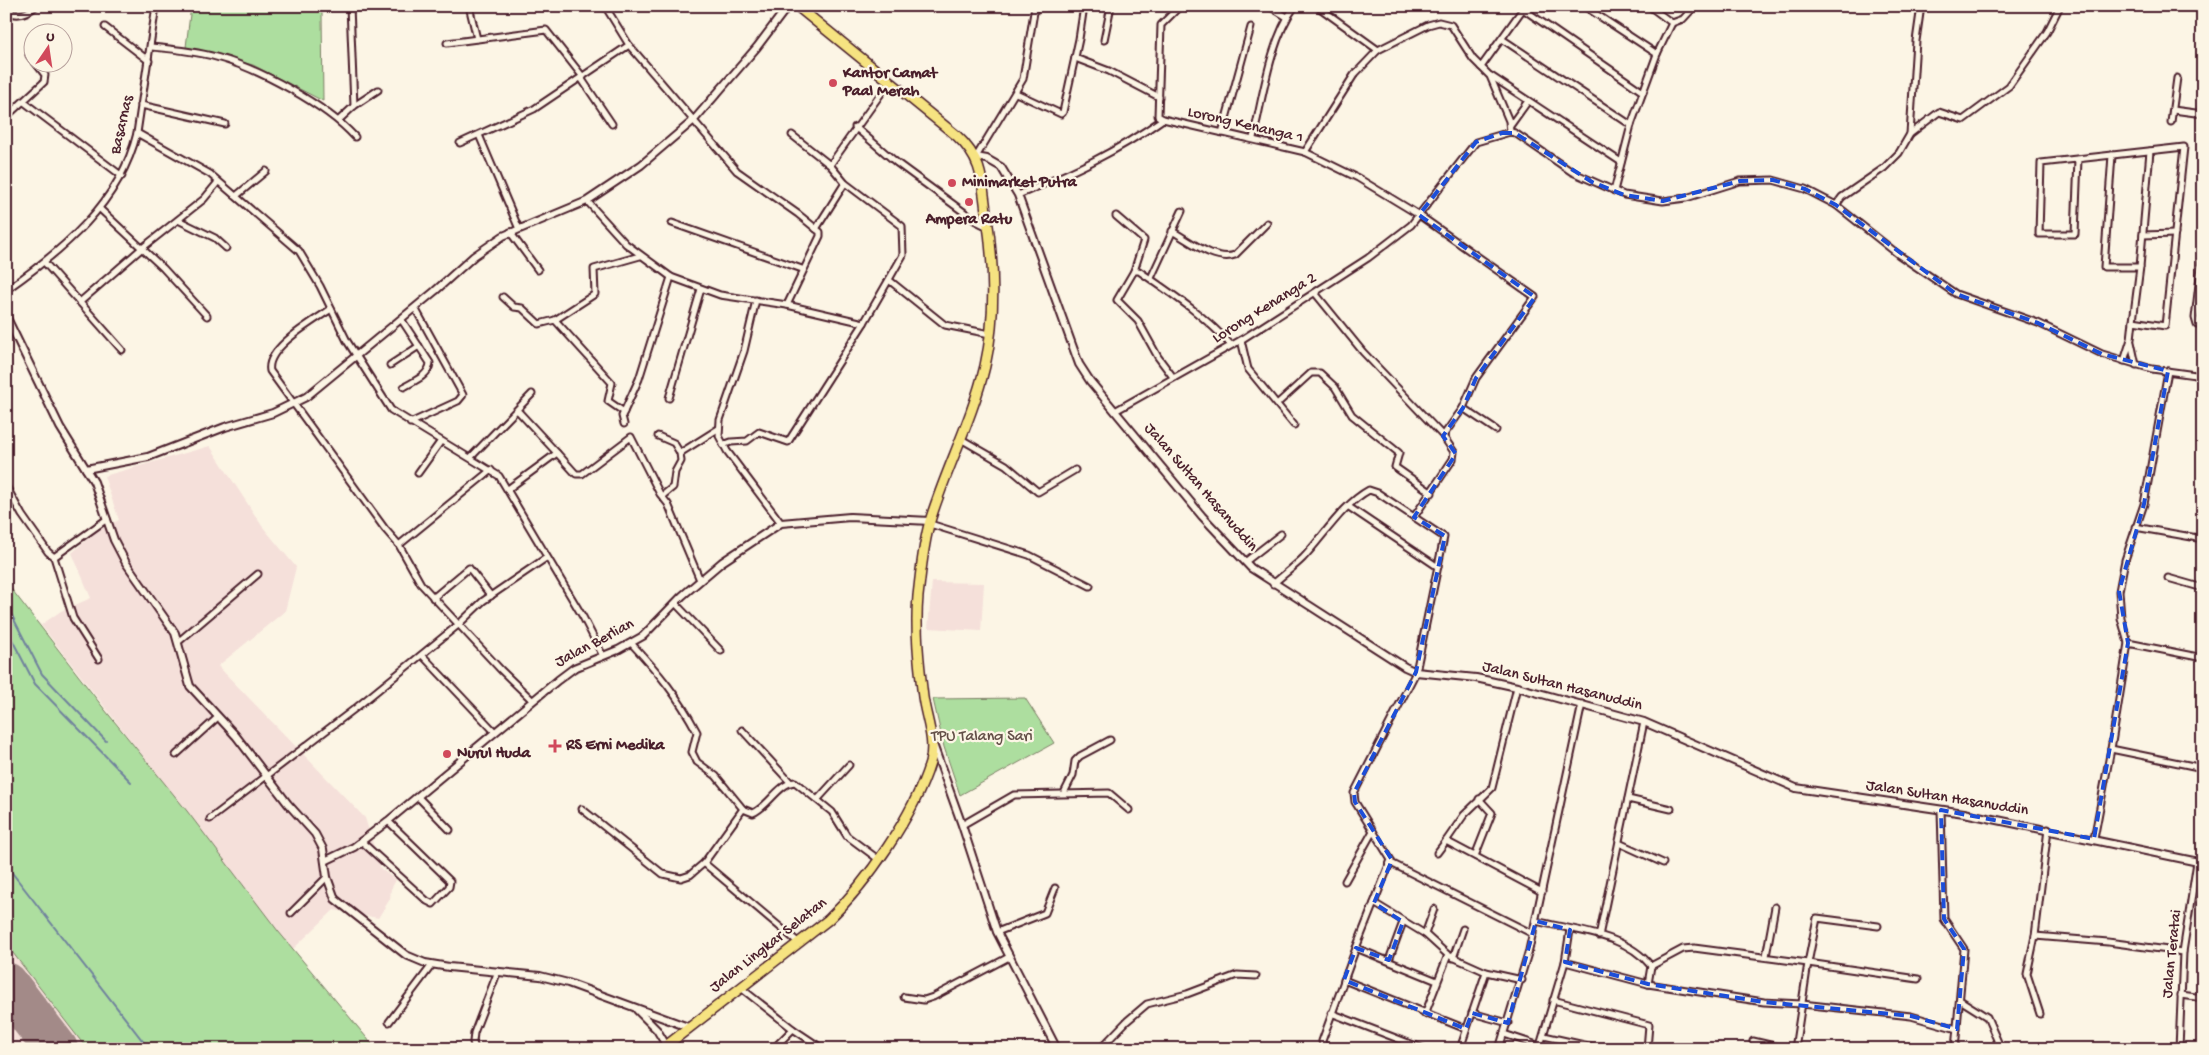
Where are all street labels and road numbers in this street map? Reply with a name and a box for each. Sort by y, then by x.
street label: Basarnas [107,93,139,157]
street label: Lorong Kenanga 1 [1185,103,1305,149]
street label: Lorong Kenanga 2 [1209,269,1321,349]
street label: Jalan Sultan Hasanuddin [1139,420,1261,556]
street label: Jalan Berlian [552,615,638,673]
street label: Jalan Sultan Hasanuddin [1480,658,1644,716]
street label: Jalan Sultan Hasanuddin [1864,777,2030,821]
street label: Jalan Lingkar Selatan [707,894,832,998]
street label: Jalan Teratai [2159,909,2187,999]

